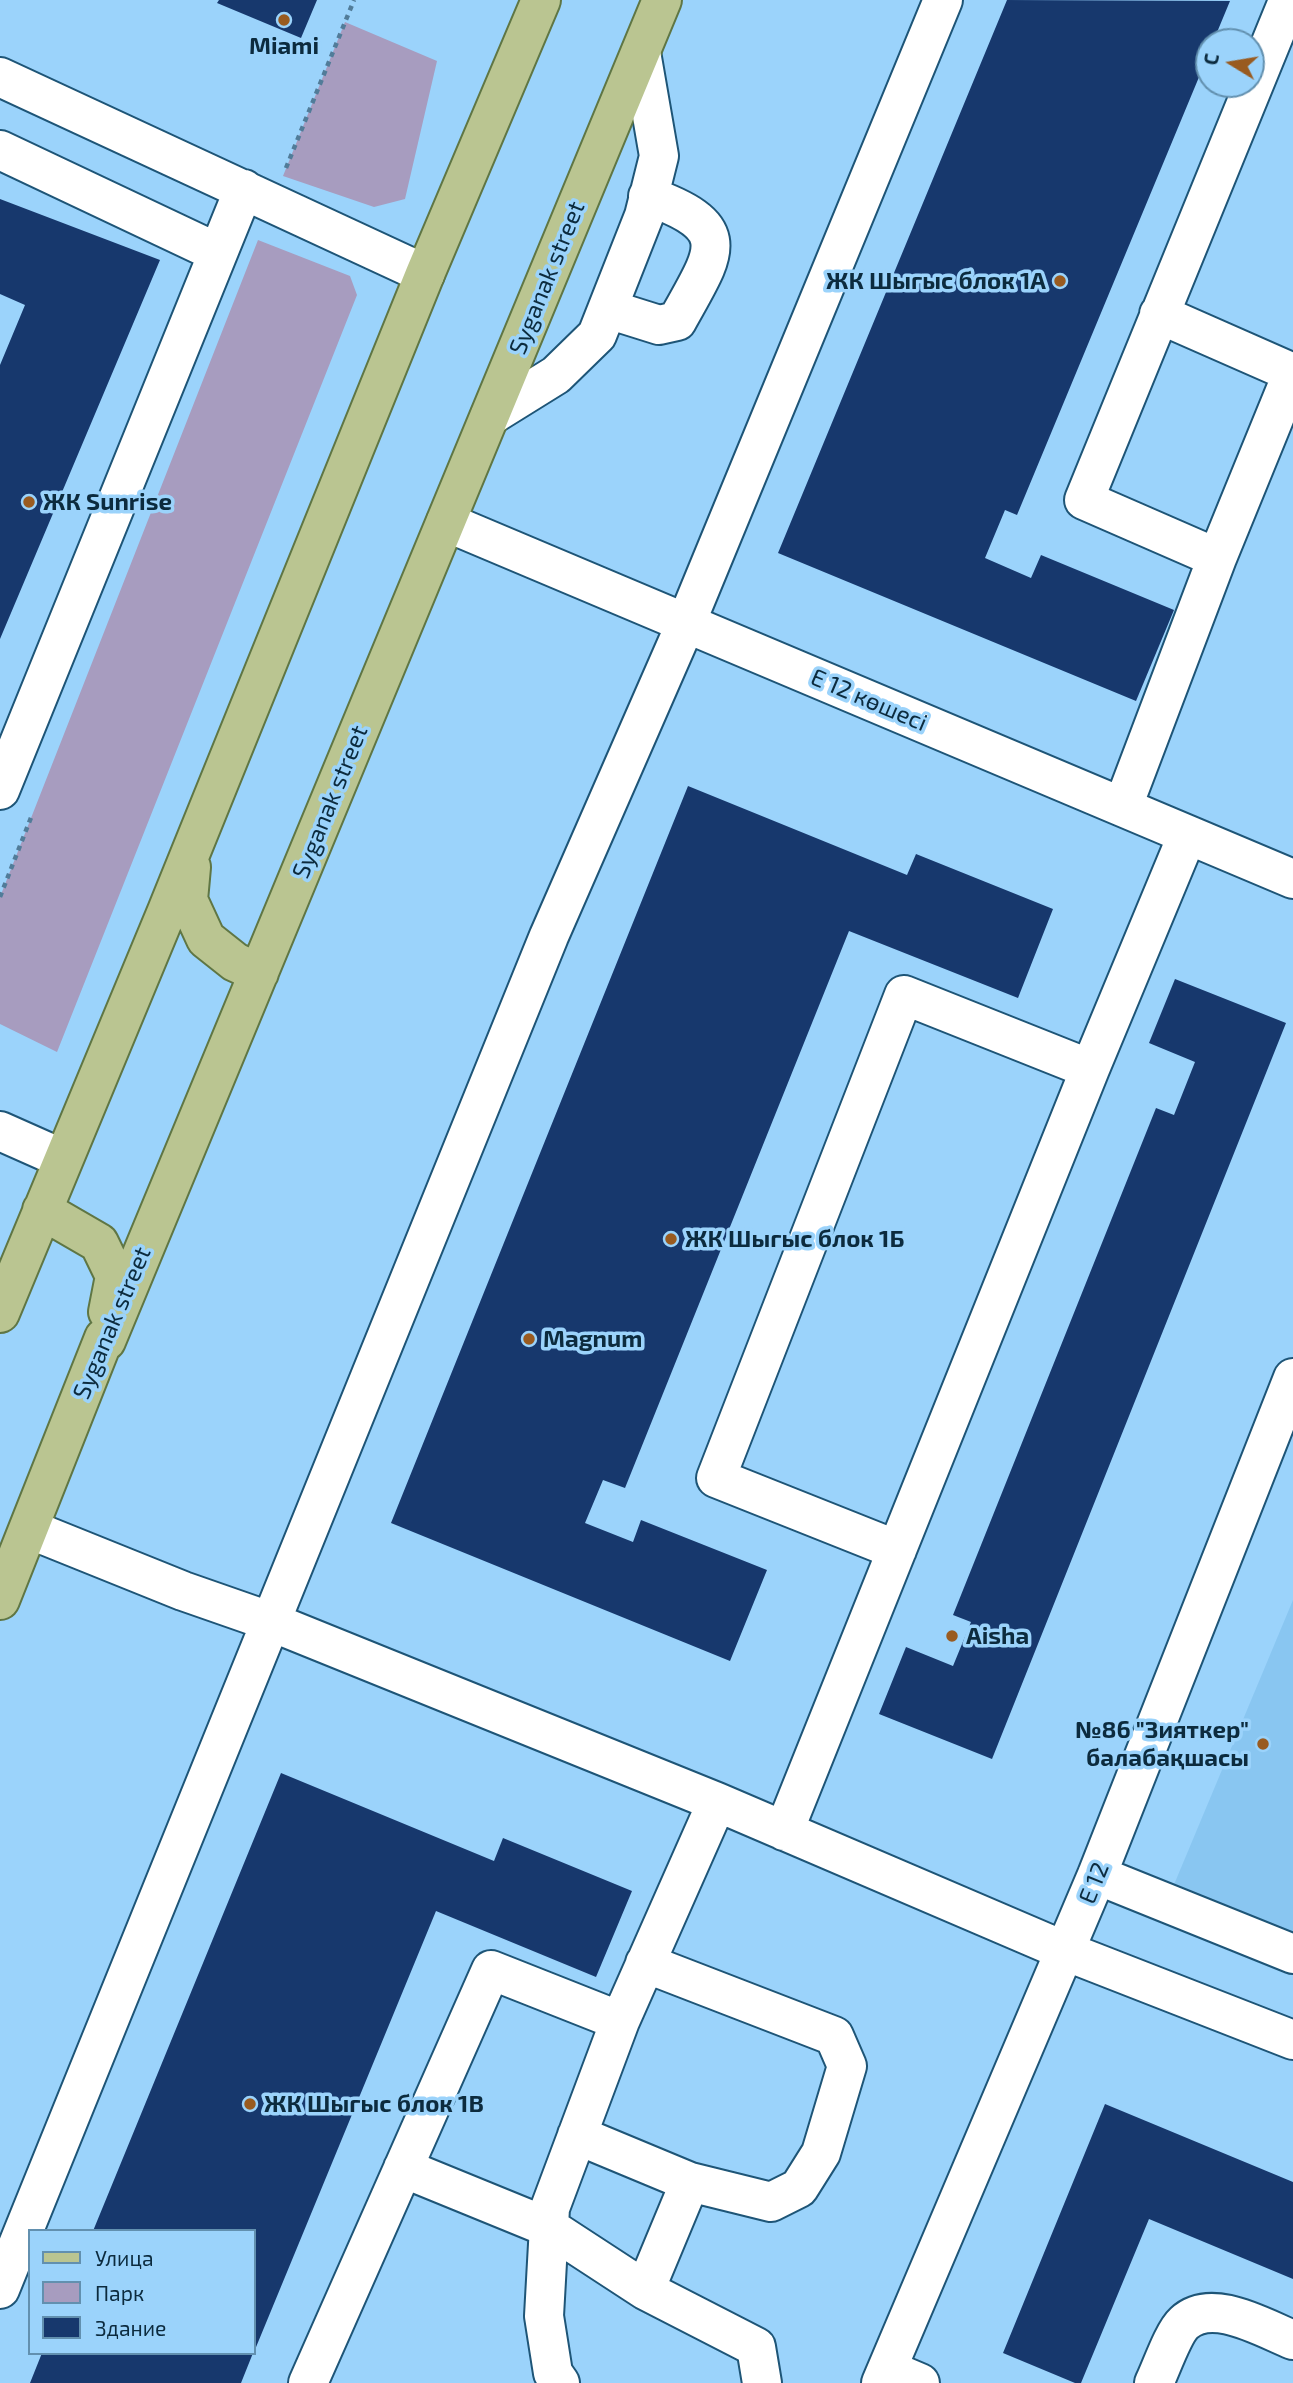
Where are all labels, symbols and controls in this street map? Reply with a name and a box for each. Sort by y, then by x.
marker: Miami [276,12,292,28]
north arrow [1195,28,1265,98]
place label: Miami [249,32,319,60]
text: С [1199,52,1223,67]
street label: Syganak street [503,197,591,359]
place label: ЖК Шыгыс блок 1А [826,267,1046,295]
marker: ЖК Шыгыс блок 1А [1052,273,1068,289]
place label: ЖК Sunrise [43,488,172,516]
marker: ЖК Sunrise [21,494,37,510]
street label: Е 12 көшесі [806,663,932,737]
street label: Syganak street [286,721,374,883]
place label: ЖК Шыгыс блок 1Б [685,1225,904,1253]
marker: ЖК Шыгыс блок 1Б [663,1231,679,1247]
street label: Syganak street [67,1243,157,1403]
place label: Magnum [543,1325,642,1353]
marker: Magnum [521,1331,537,1347]
place label: Aisha [966,1622,1029,1650]
marker: Aisha [944,1628,960,1644]
place label: №86 "Зияткер" балабақшасы [1075,1716,1249,1772]
marker: №86 "Зияткер" балабақшасы [1255,1736,1271,1752]
street label: E 12 [1073,1858,1115,1908]
place label: ЖК Шыгыс блок 1В [264,2090,484,2118]
marker: ЖК Шыгыс блок 1В [242,2096,258,2112]
legend [28,2229,256,2355]
text: Улица [95,2245,154,2270]
text: Парк [95,2280,144,2305]
text: Здание [95,2315,166,2340]

